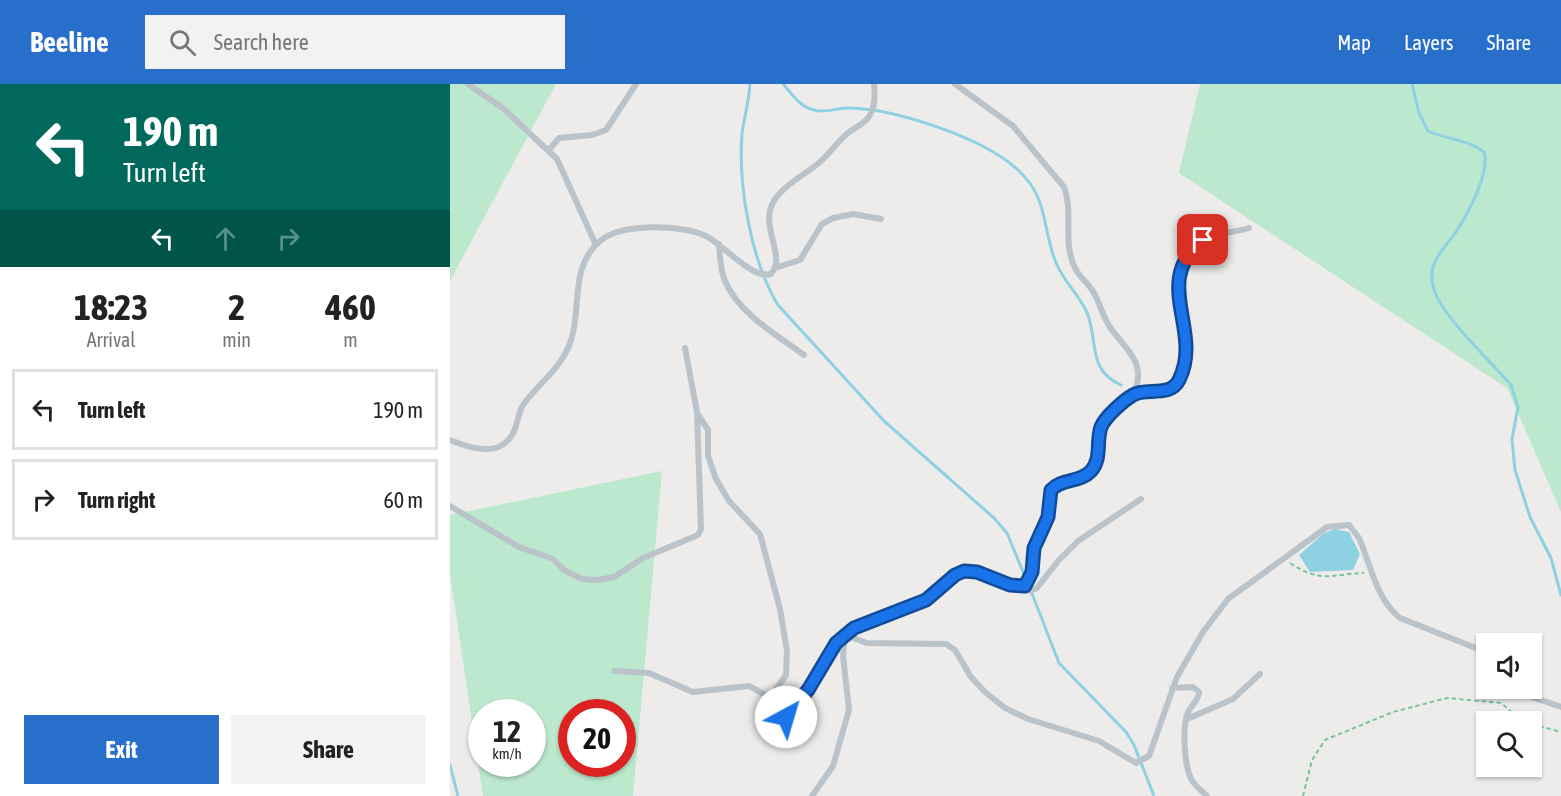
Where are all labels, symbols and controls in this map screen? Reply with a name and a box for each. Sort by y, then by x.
search box [145,15,565,69]
text: Beeline [30,26,109,58]
icon: search [166,26,199,59]
text: Search here [214,29,309,55]
text: Map [1337,30,1371,54]
text: Layers [1404,30,1454,54]
text: Share [1487,30,1531,54]
text: 190 m [123,107,218,155]
icon: left [24,108,102,186]
text: Turn left [123,157,206,188]
pin [1177,214,1228,265]
icon: left [146,222,179,255]
icon: ahead [209,222,242,255]
icon: right [272,222,305,255]
icon: arrive [1186,223,1219,256]
text: 18:23 [74,286,148,328]
text: 2 [228,286,245,328]
text: 460 [325,286,376,328]
text: Arrival [87,328,136,351]
text: min [222,328,251,351]
text: m [343,328,358,351]
icon: left [27,393,60,426]
text: Turn left [78,397,145,423]
text: 190 m [373,397,423,423]
icon: right [27,483,60,516]
text: Turn right [78,487,155,513]
text: 60 m [383,487,423,513]
map controls [1476,633,1542,777]
button: sound [1476,633,1542,699]
position arrow [754,685,818,749]
speed limit sign: 20 [558,699,636,777]
button: search [1476,711,1542,777]
text: 12 [493,714,521,748]
button: Exit [24,715,219,784]
button: Share [231,715,426,784]
text: km/h [492,745,522,762]

